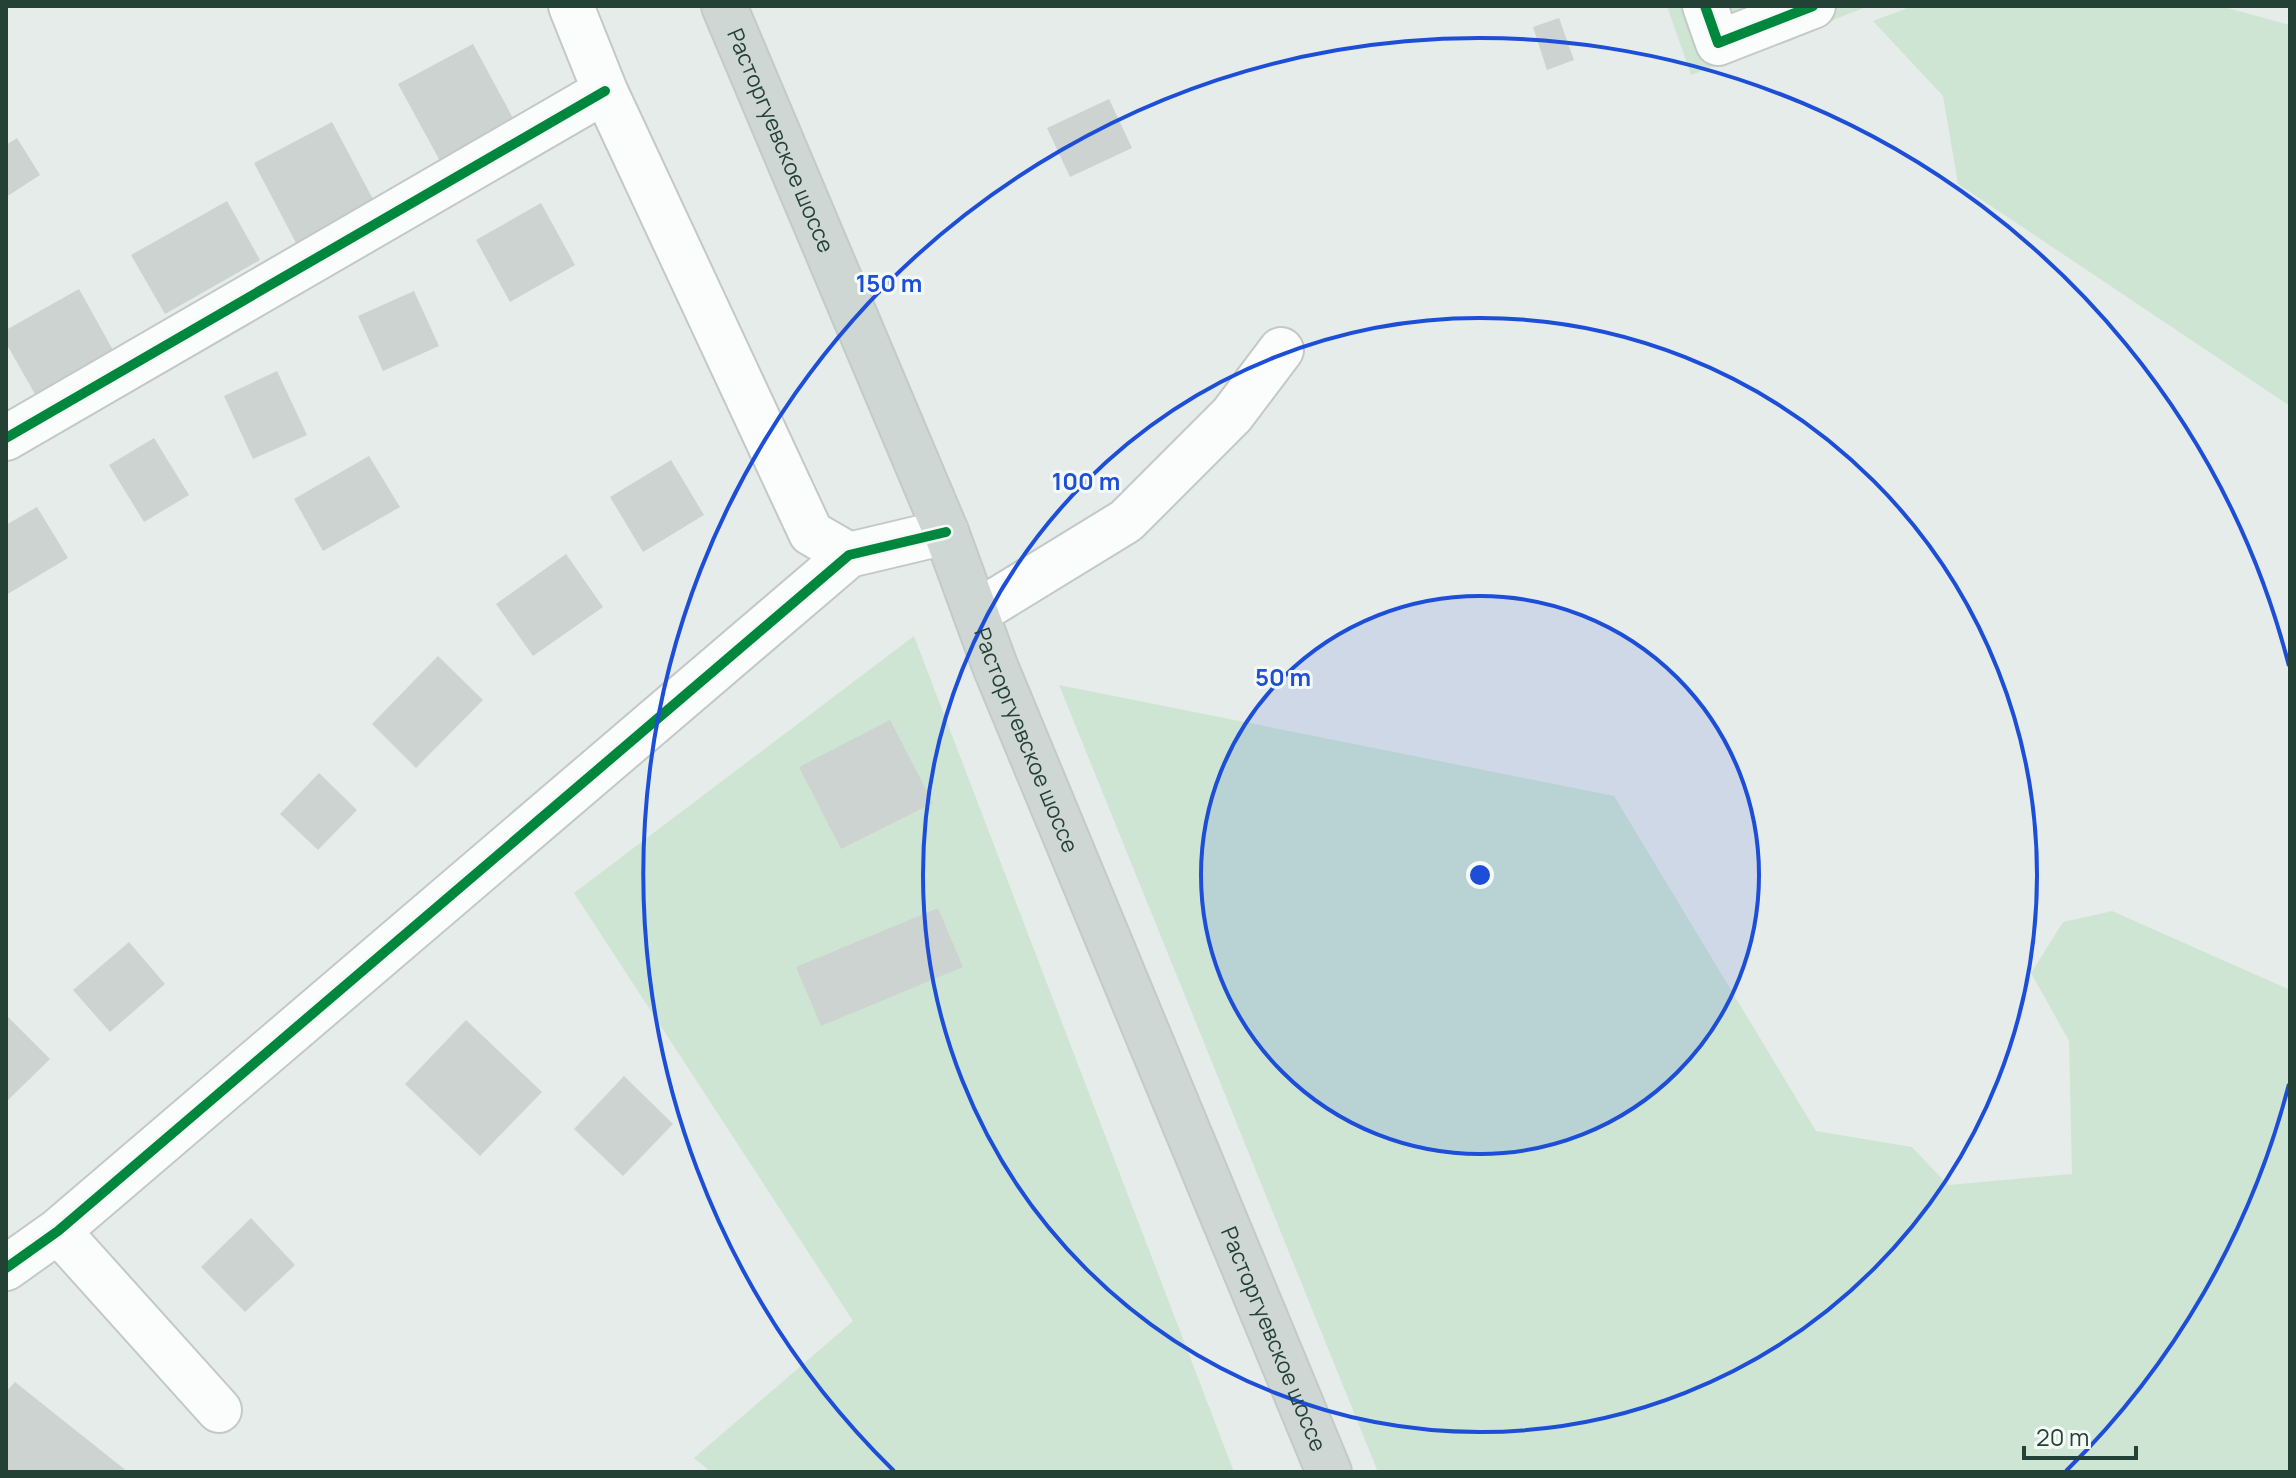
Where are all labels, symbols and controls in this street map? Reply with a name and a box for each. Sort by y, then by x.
street label: Расторгуевское шоссе [720,24,841,257]
text: 150 m [856,266,922,299]
text: 100 m [1052,464,1120,497]
street label: Расторгуевское шоссе [967,623,1086,857]
text: 50 m [1255,660,1311,693]
centre of rings [1466,861,1494,889]
street label: Расторгуевское шоссе [1214,1222,1334,1456]
scale bar [2024,1410,2136,1460]
text: 20 m [2036,1420,2089,1453]

